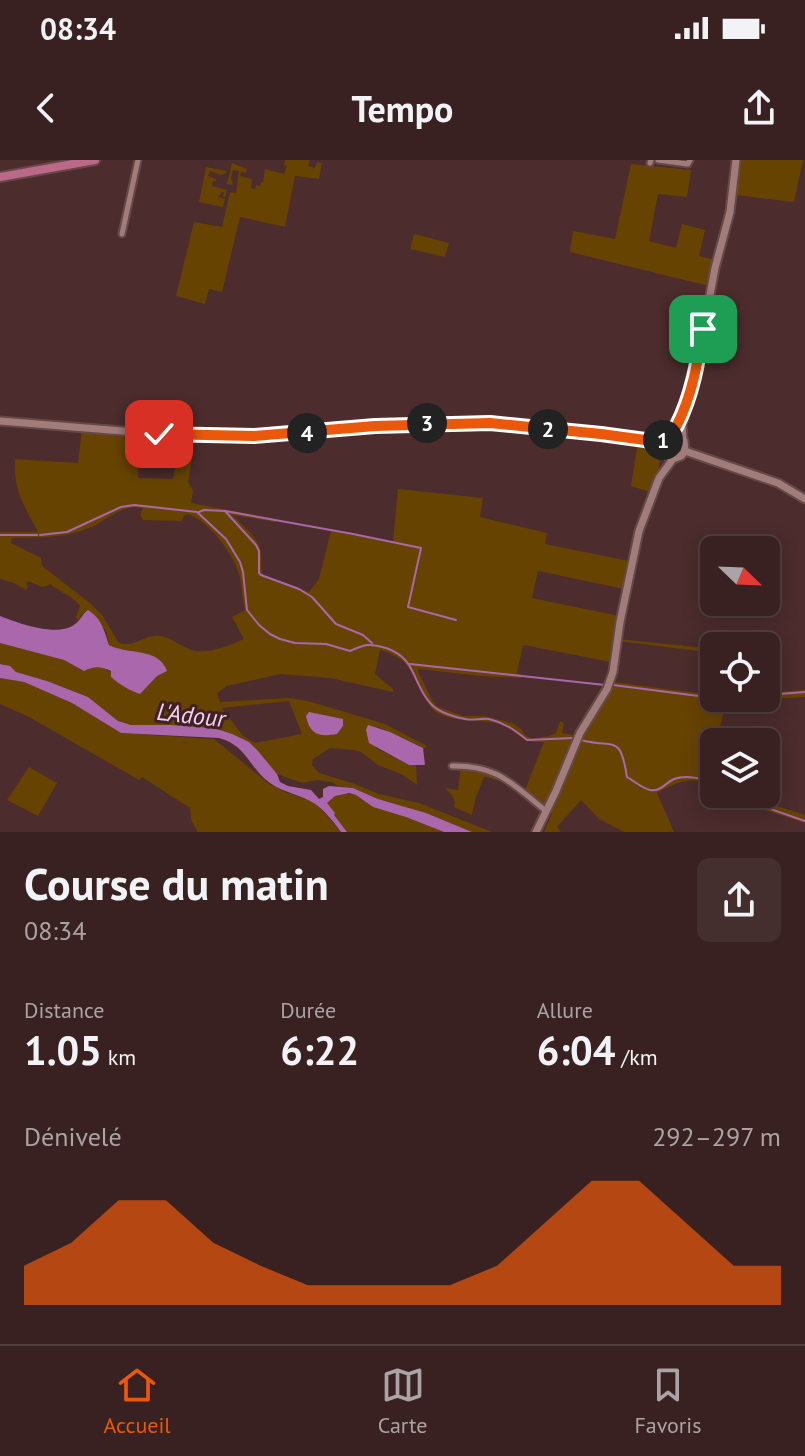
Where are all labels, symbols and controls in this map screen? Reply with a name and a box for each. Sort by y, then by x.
text: 08:34 [40,9,116,48]
text: Tempo [352,85,453,132]
icon: back [24,86,68,130]
icon: share [737,86,781,130]
pin [669,295,737,363]
icon: arrive [681,307,725,351]
pin [125,400,193,468]
pin: 3 [407,403,447,443]
text: 3 [421,409,433,437]
pin: 2 [528,409,568,449]
icon: check [137,412,181,456]
pin: 4 [287,413,327,453]
text: 2 [542,415,554,443]
text: 4 [301,419,313,447]
pin: 1 [643,420,683,460]
text: 1 [657,426,669,454]
north arrow [700,536,780,616]
map controls [700,536,780,808]
button: locate [700,632,780,712]
water label: L'Adour [155,696,229,734]
button: layers [700,728,780,808]
text: Course du matin [24,855,329,912]
button: share [697,858,781,942]
text: 08:34 [24,914,86,947]
text: Distance [24,996,105,1024]
text: Durée [280,996,336,1024]
text: Allure [537,996,593,1024]
text: 1.05 [24,1024,102,1076]
text: 6:22 [280,1024,359,1076]
text: 6:04 [537,1024,615,1076]
text: km [102,1043,136,1071]
text: /km [615,1043,658,1071]
text: Dénivelé [24,1120,122,1153]
text: 292–297 m [652,1120,781,1153]
tab: Accueil [103,1363,171,1439]
tab: Carte [378,1363,427,1439]
tab: Favoris [634,1363,701,1439]

